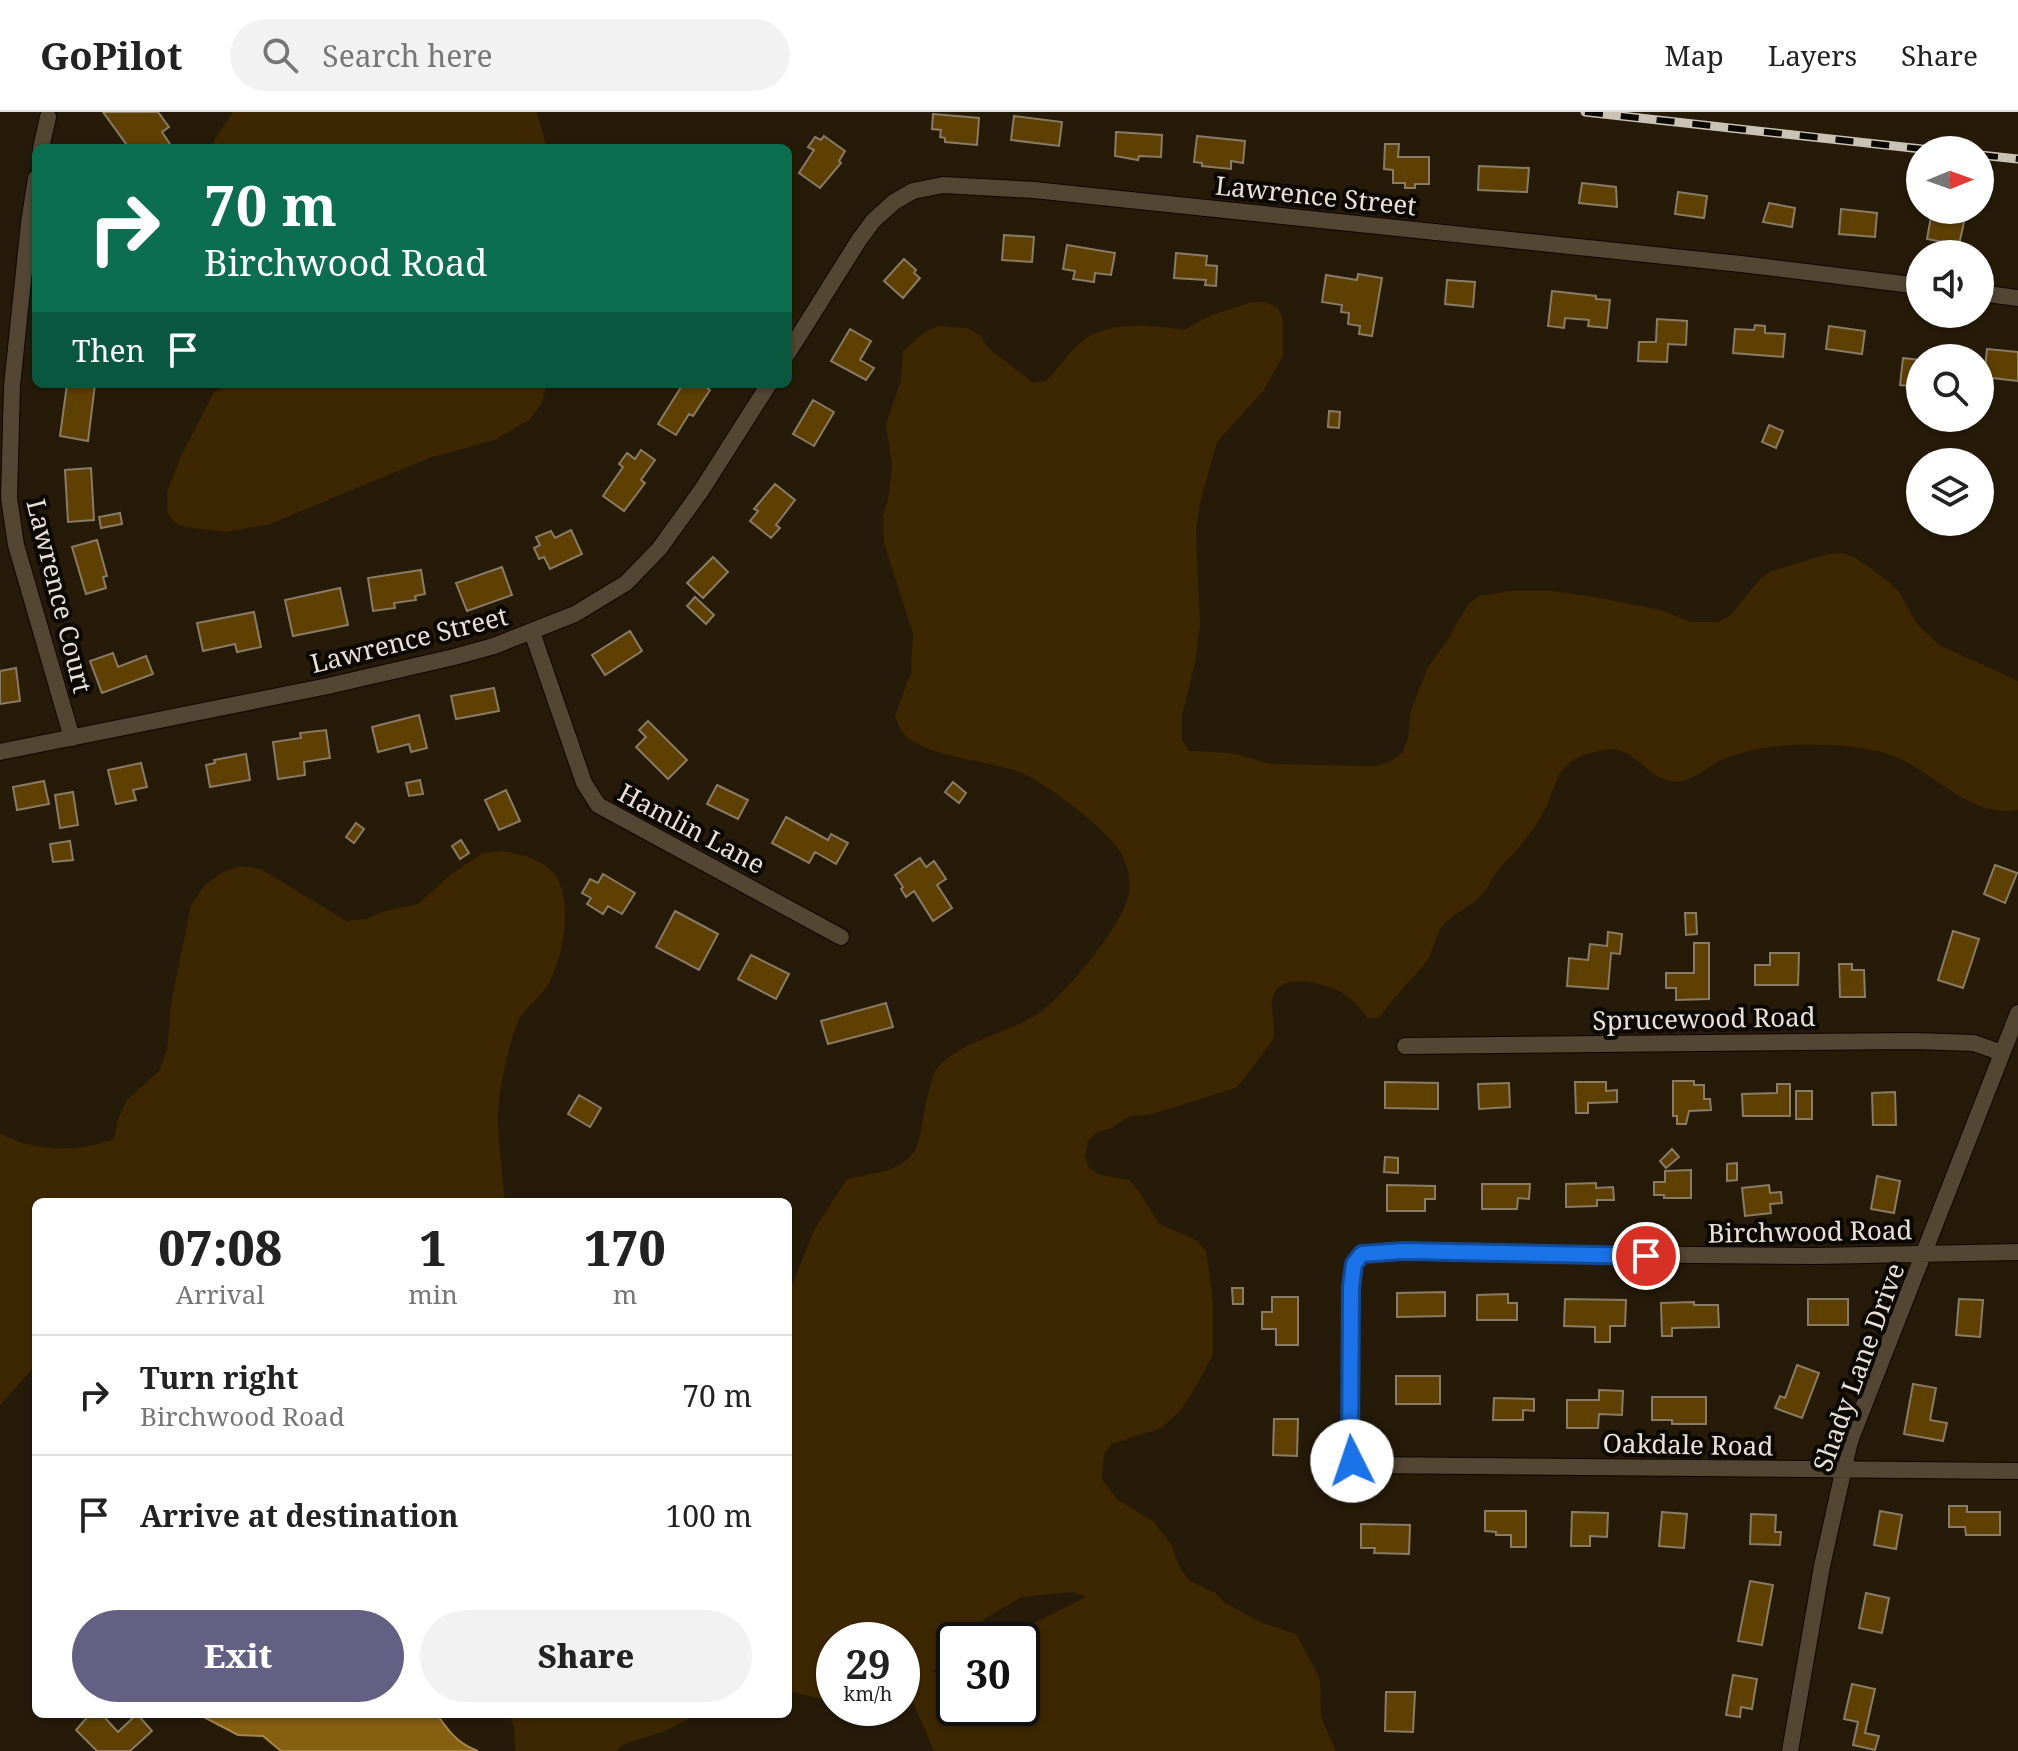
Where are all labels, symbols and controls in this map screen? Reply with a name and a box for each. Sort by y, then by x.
search box [230,19,790,91]
text: GoPilot [40,29,182,81]
icon: search [258,33,302,77]
text: Search here [322,35,493,76]
text: Map [1665,36,1724,74]
text: Layers [1768,36,1857,74]
text: Share [1901,36,1978,74]
north arrow [1906,136,1994,224]
map controls [1906,136,1994,536]
text: 70 m [204,166,337,242]
street label: Lawrence Street [1214,167,1418,223]
icon: right [72,176,176,280]
text: Birchwood Road [204,238,487,287]
button: sound [1906,240,1994,328]
icon: arrive [161,328,205,372]
text: Then [72,330,145,371]
button: search [1906,344,1994,432]
button: layers [1906,448,1994,536]
street label: Lawrence Court [19,495,101,697]
street label: Lawrence Street [307,597,511,681]
street label: Hamlin Lane [612,774,772,882]
street label: Sprucewood Road [1592,998,1816,1038]
street label: Birchwood Road [1707,1211,1913,1251]
text: 07:08 [158,1215,282,1280]
text: 1 [419,1215,447,1280]
text: 170 [584,1215,666,1280]
pin [1612,1222,1680,1290]
icon: arrive [1624,1234,1668,1278]
street label: Shady Lane Drive [1804,1258,1912,1476]
text: Arrival [176,1276,265,1312]
text: min [408,1276,458,1312]
text: m [613,1276,637,1312]
text: Turn right [140,1357,298,1398]
icon: right [72,1373,116,1417]
text: 70 m [682,1375,752,1416]
text: Birchwood Road [140,1398,345,1434]
position arrow [1310,1419,1394,1503]
street label: Oakdale Road [1602,1425,1774,1463]
icon: arrive [72,1493,116,1537]
text: Arrive at destination [140,1495,459,1536]
text: 100 m [666,1495,752,1536]
button: Exit [72,1610,404,1702]
button: Share [420,1610,752,1702]
speed limit sign: 30 [936,1622,1040,1726]
text: 29 [845,1636,891,1691]
text: km/h [843,1680,893,1707]

